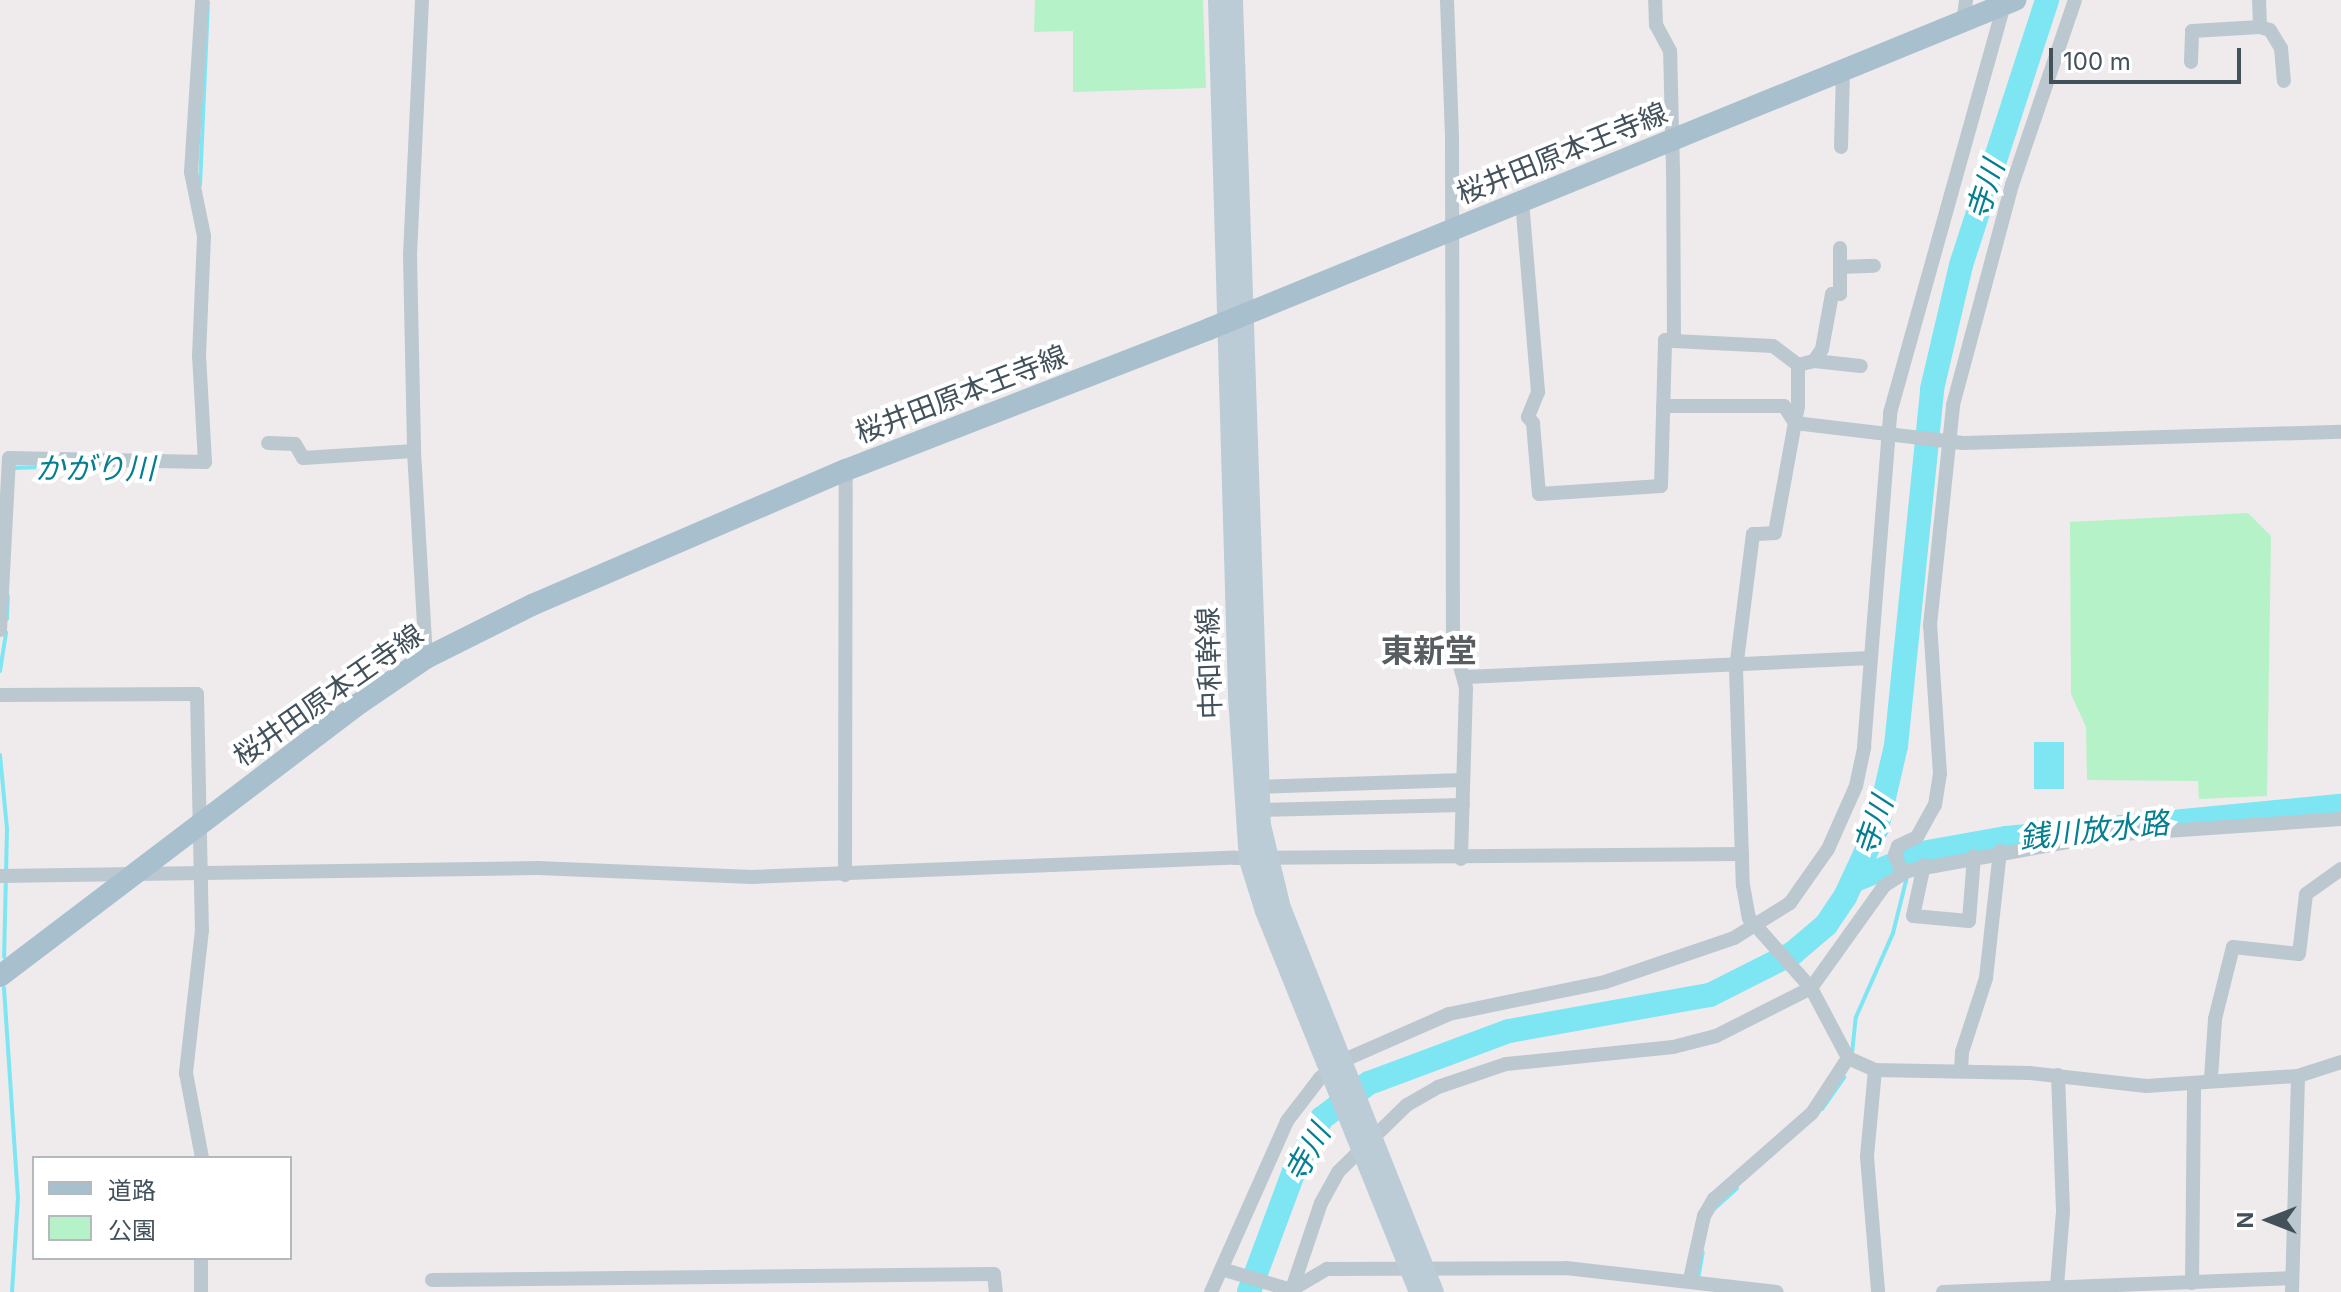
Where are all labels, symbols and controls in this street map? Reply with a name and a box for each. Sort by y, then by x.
scale bar [2053,32,2245,82]
text: 100 m [2063,47,2131,76]
street label: 桜井田原本王寺線 [1452,95,1672,211]
water label: 寺川 [1959,156,2011,224]
street label: 桜井田原本王寺線 [850,338,1072,450]
water label: かがり川 [35,450,155,486]
street label: 中和幹線 [1190,606,1228,720]
street label: 桜井田原本王寺線 [227,617,429,773]
district label: 東新堂 [1381,632,1477,670]
water label: 寺川 [1846,792,1900,860]
water label: 銭川放水路 [2018,804,2170,856]
water label: 寺川 [1277,1118,1337,1188]
legend [32,1156,292,1260]
text: 道路 [108,1176,156,1205]
north arrow [2229,1180,2309,1260]
text: N [2232,1212,2258,1228]
text: 公園 [108,1216,156,1245]

